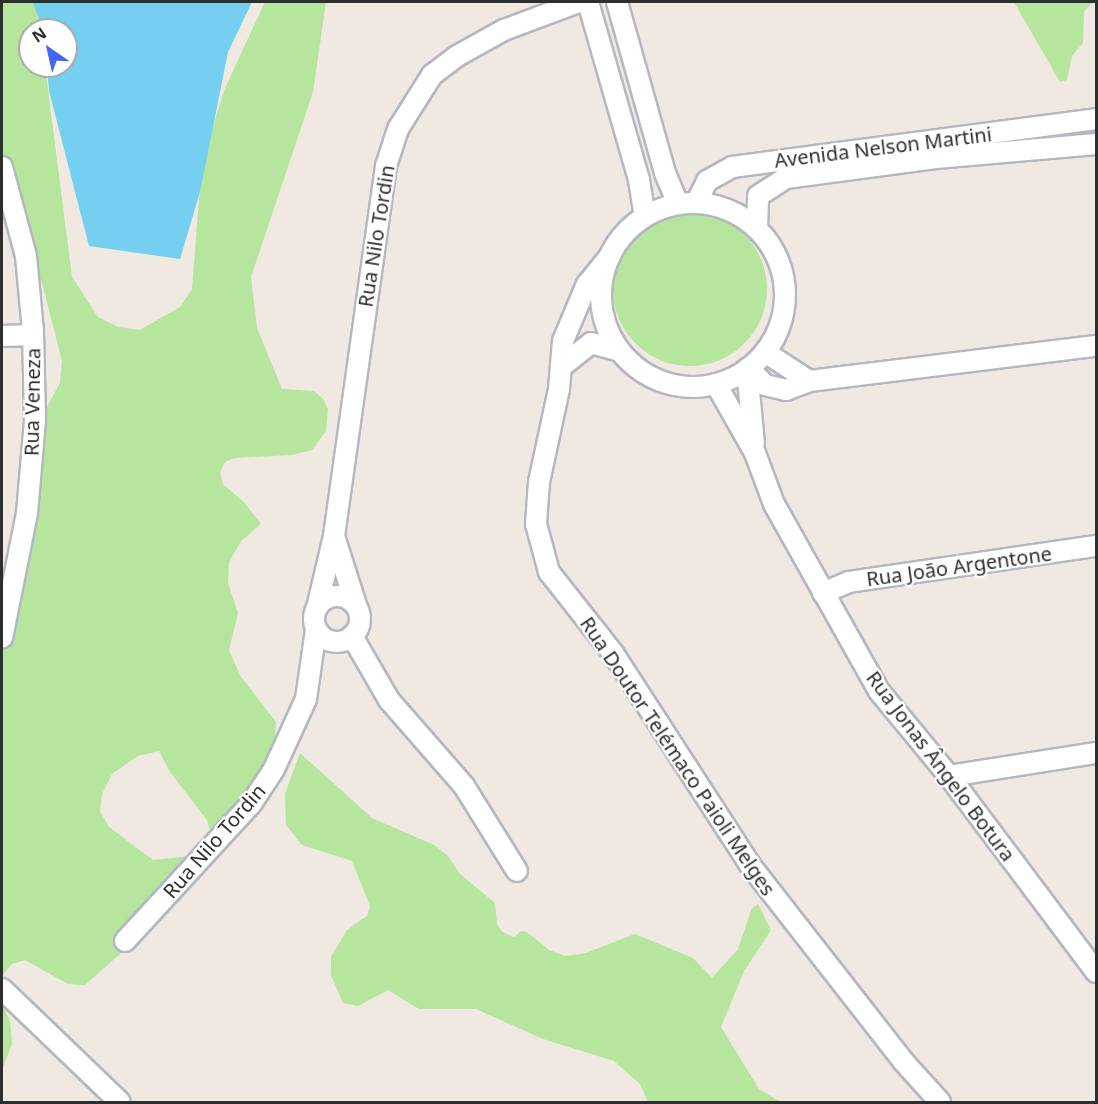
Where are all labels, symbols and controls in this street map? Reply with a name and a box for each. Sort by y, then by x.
north arrow [18,18,78,78]
text: N [28,22,51,47]
street label: Avenida Nelson Martini [773,122,993,172]
street label: Rua Nilo Tordin [353,163,399,309]
street label: Rua Veneza [19,348,45,456]
street label: Rua João Argentone [865,541,1053,591]
street label: Rua Doutor Telémaco Paioli Melges [575,612,781,900]
street label: Rua Jonas Ângelo Botura [862,666,1020,866]
street label: Rua Nilo Tordin [158,779,270,903]

